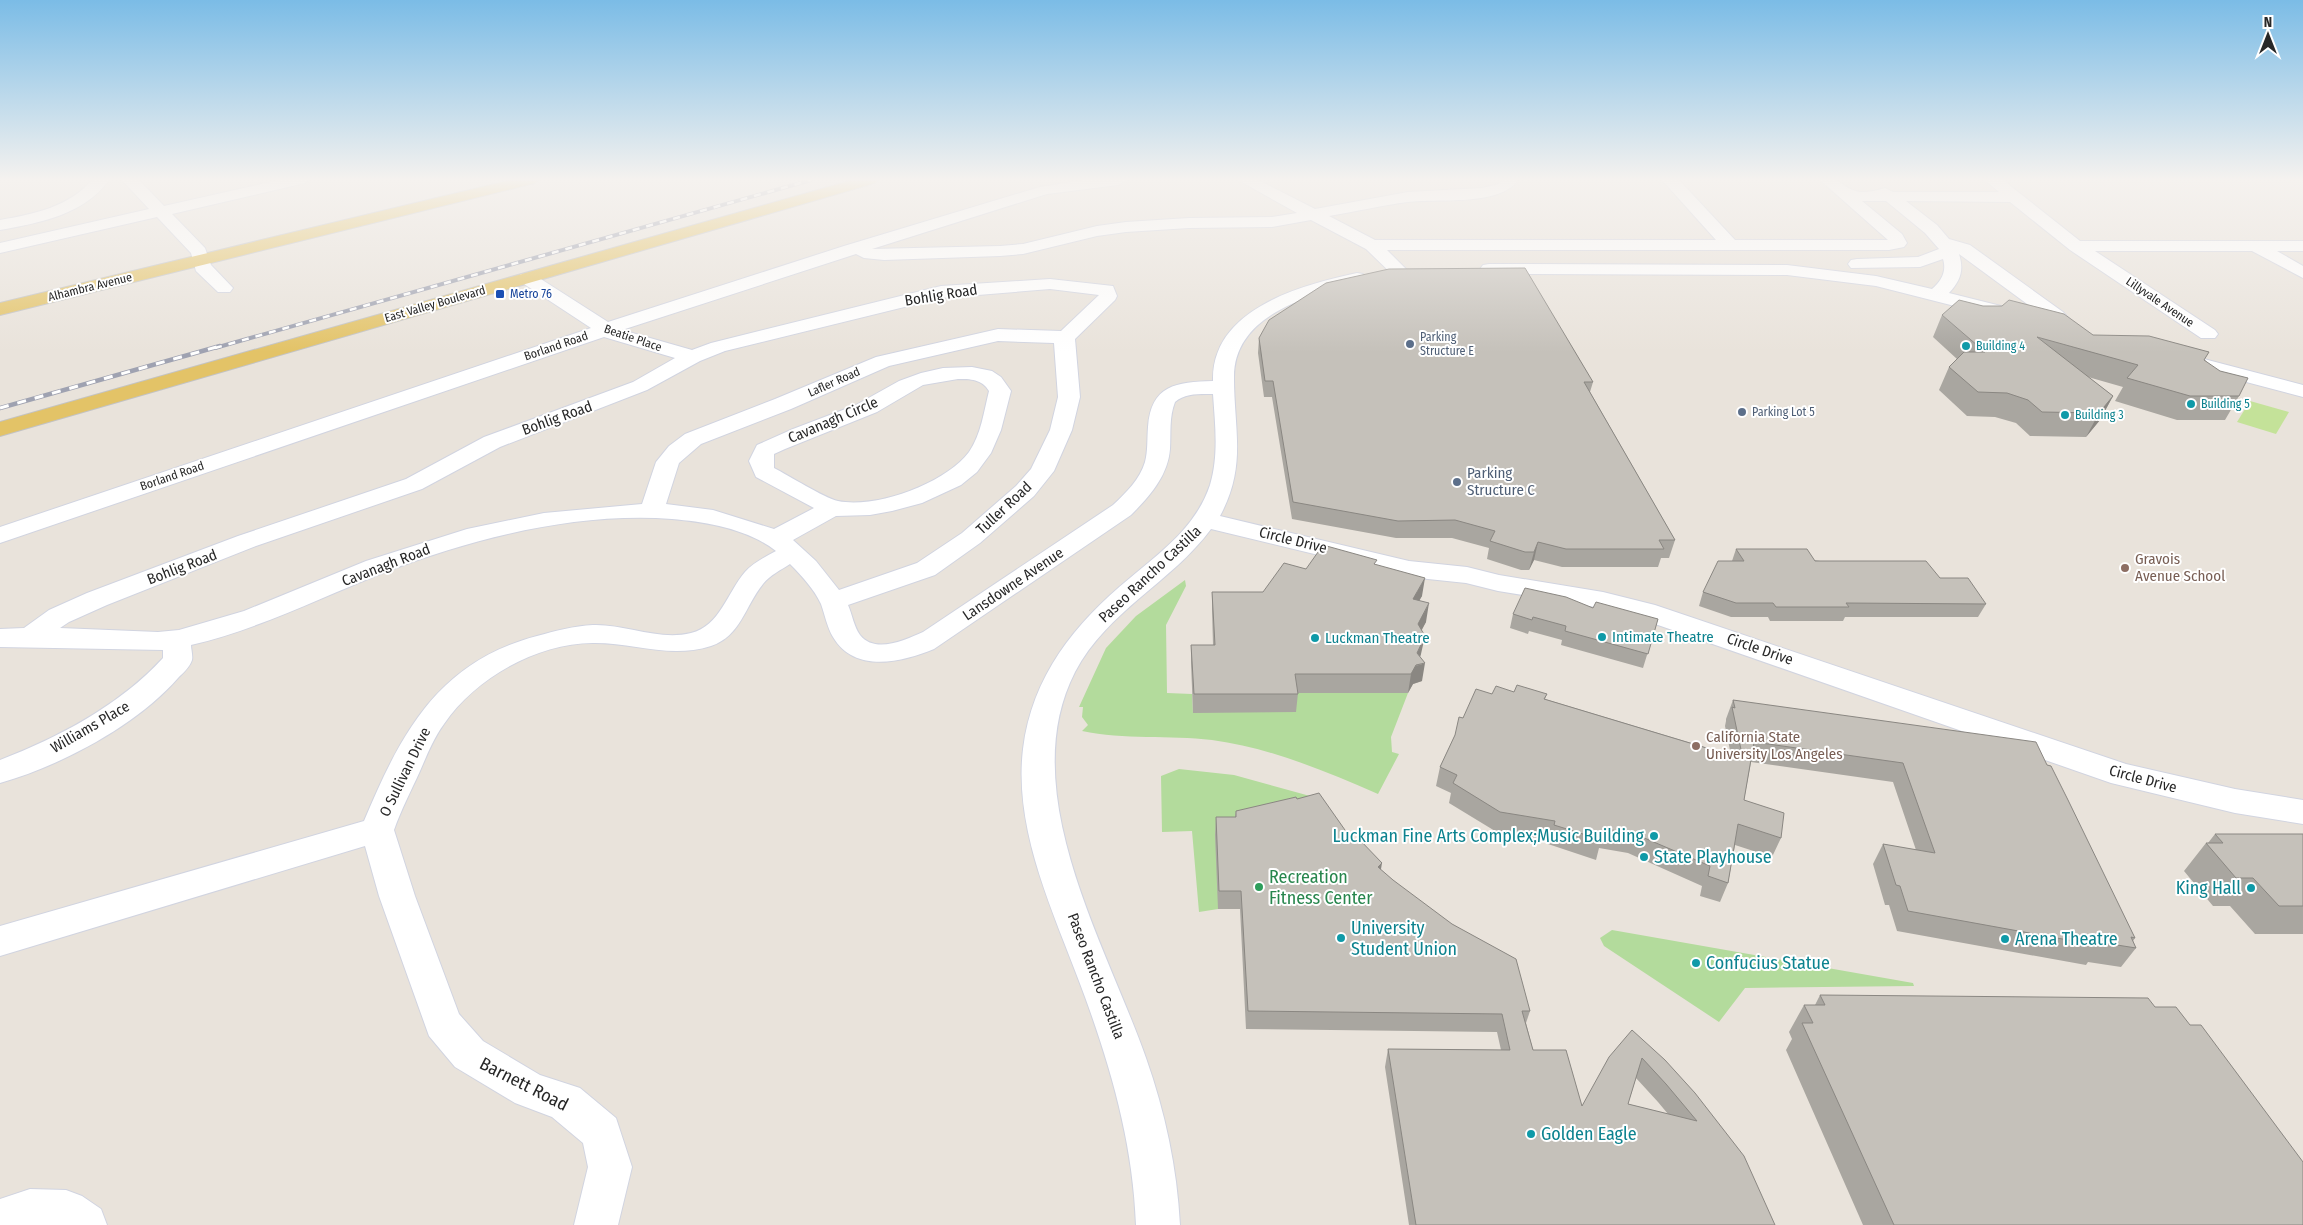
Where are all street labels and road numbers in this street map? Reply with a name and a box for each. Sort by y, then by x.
street label: Alhambra Avenue [47,270,133,304]
street label: Lillyvale Avenue [2123,274,2197,330]
street label: Bohlig Road [903,280,979,310]
street label: East Valley Boulevard [383,283,487,325]
street label: Beatie Place [602,322,664,354]
street label: Borland Road [522,329,590,363]
street label: Lafler Road [806,364,862,400]
street label: Cavanagh Circle [785,393,881,447]
street label: Bohlig Road [519,397,595,439]
street label: Borland Road [138,459,206,493]
street label: Tuller Road [973,478,1035,538]
street label: Paseo Rancho Castilla [1095,522,1205,626]
street label: Circle Drive [1257,523,1329,557]
street label: Cavanagh Road [339,540,433,590]
street label: Lansdowne Avenue [959,544,1067,624]
street label: Bohlig Road [145,545,219,589]
street label: Circle Drive [1724,629,1796,669]
street label: Williams Place [47,697,133,757]
street label: O Sullivan Drive [376,724,434,820]
street label: Circle Drive [2107,761,2179,797]
street label: Paseo Rancho Castilla [1064,910,1128,1042]
street label: Barnett Road [476,1052,572,1116]

